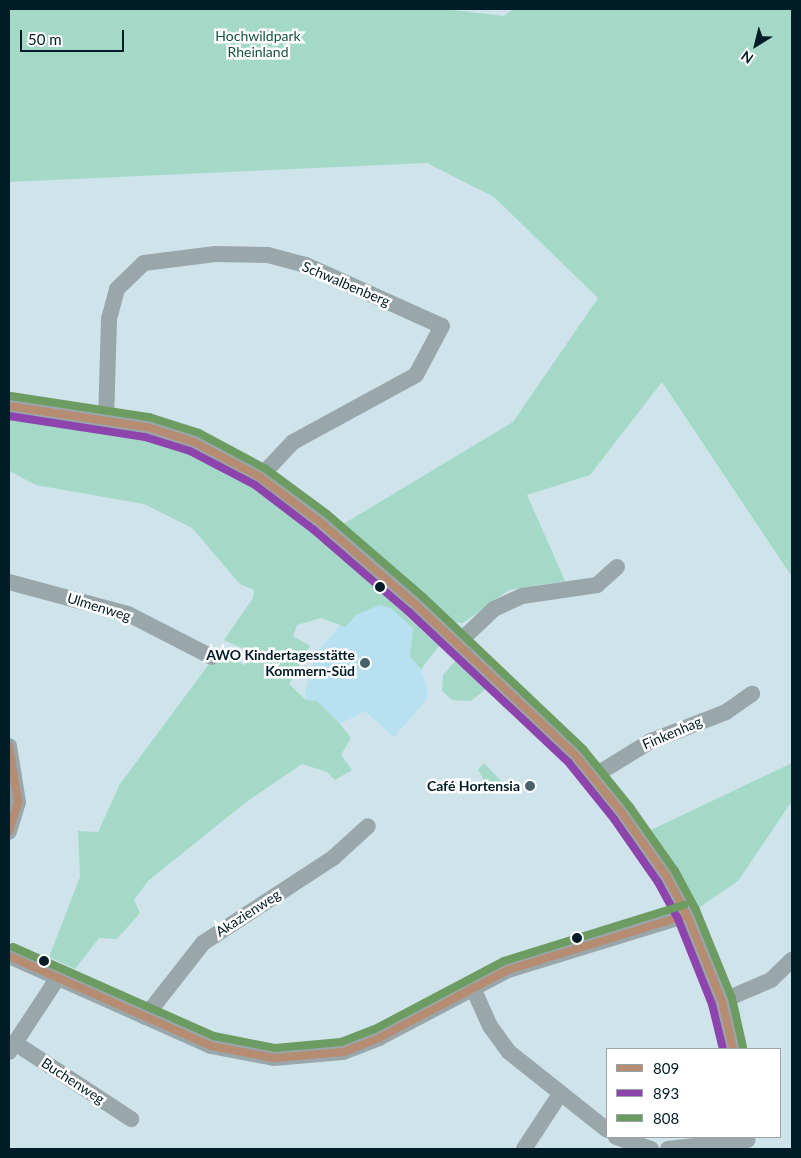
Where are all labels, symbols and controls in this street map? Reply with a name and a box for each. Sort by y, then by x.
scale bar [22,20,126,52]
north arrow [731,20,781,70]
park label: Hochwildpark Rheinland [215,28,301,60]
text: 50 m [28,30,62,48]
text: N [738,47,756,68]
street label: Schwalbenberg [300,258,392,310]
unlabelled marker [375,582,385,592]
street label: Ulmenweg [65,589,133,625]
place label: AWO Kindertagesstätte Kommern-Süd [206,647,355,680]
marker: AWO Kindertagesstätte Kommern-Süd [359,657,371,669]
street label: Finkenhag [640,713,704,753]
place label: Café Hortensia [427,778,520,794]
marker: Café Hortensia [524,780,536,792]
street label: Akazienweg [212,886,284,940]
unlabelled marker [572,933,582,943]
unlabelled marker [39,956,49,966]
legend [606,1048,781,1138]
street label: Buchenweg [38,1054,108,1108]
text: 809 [653,1059,679,1077]
text: 893 [653,1084,679,1102]
text: 808 [653,1109,679,1127]

